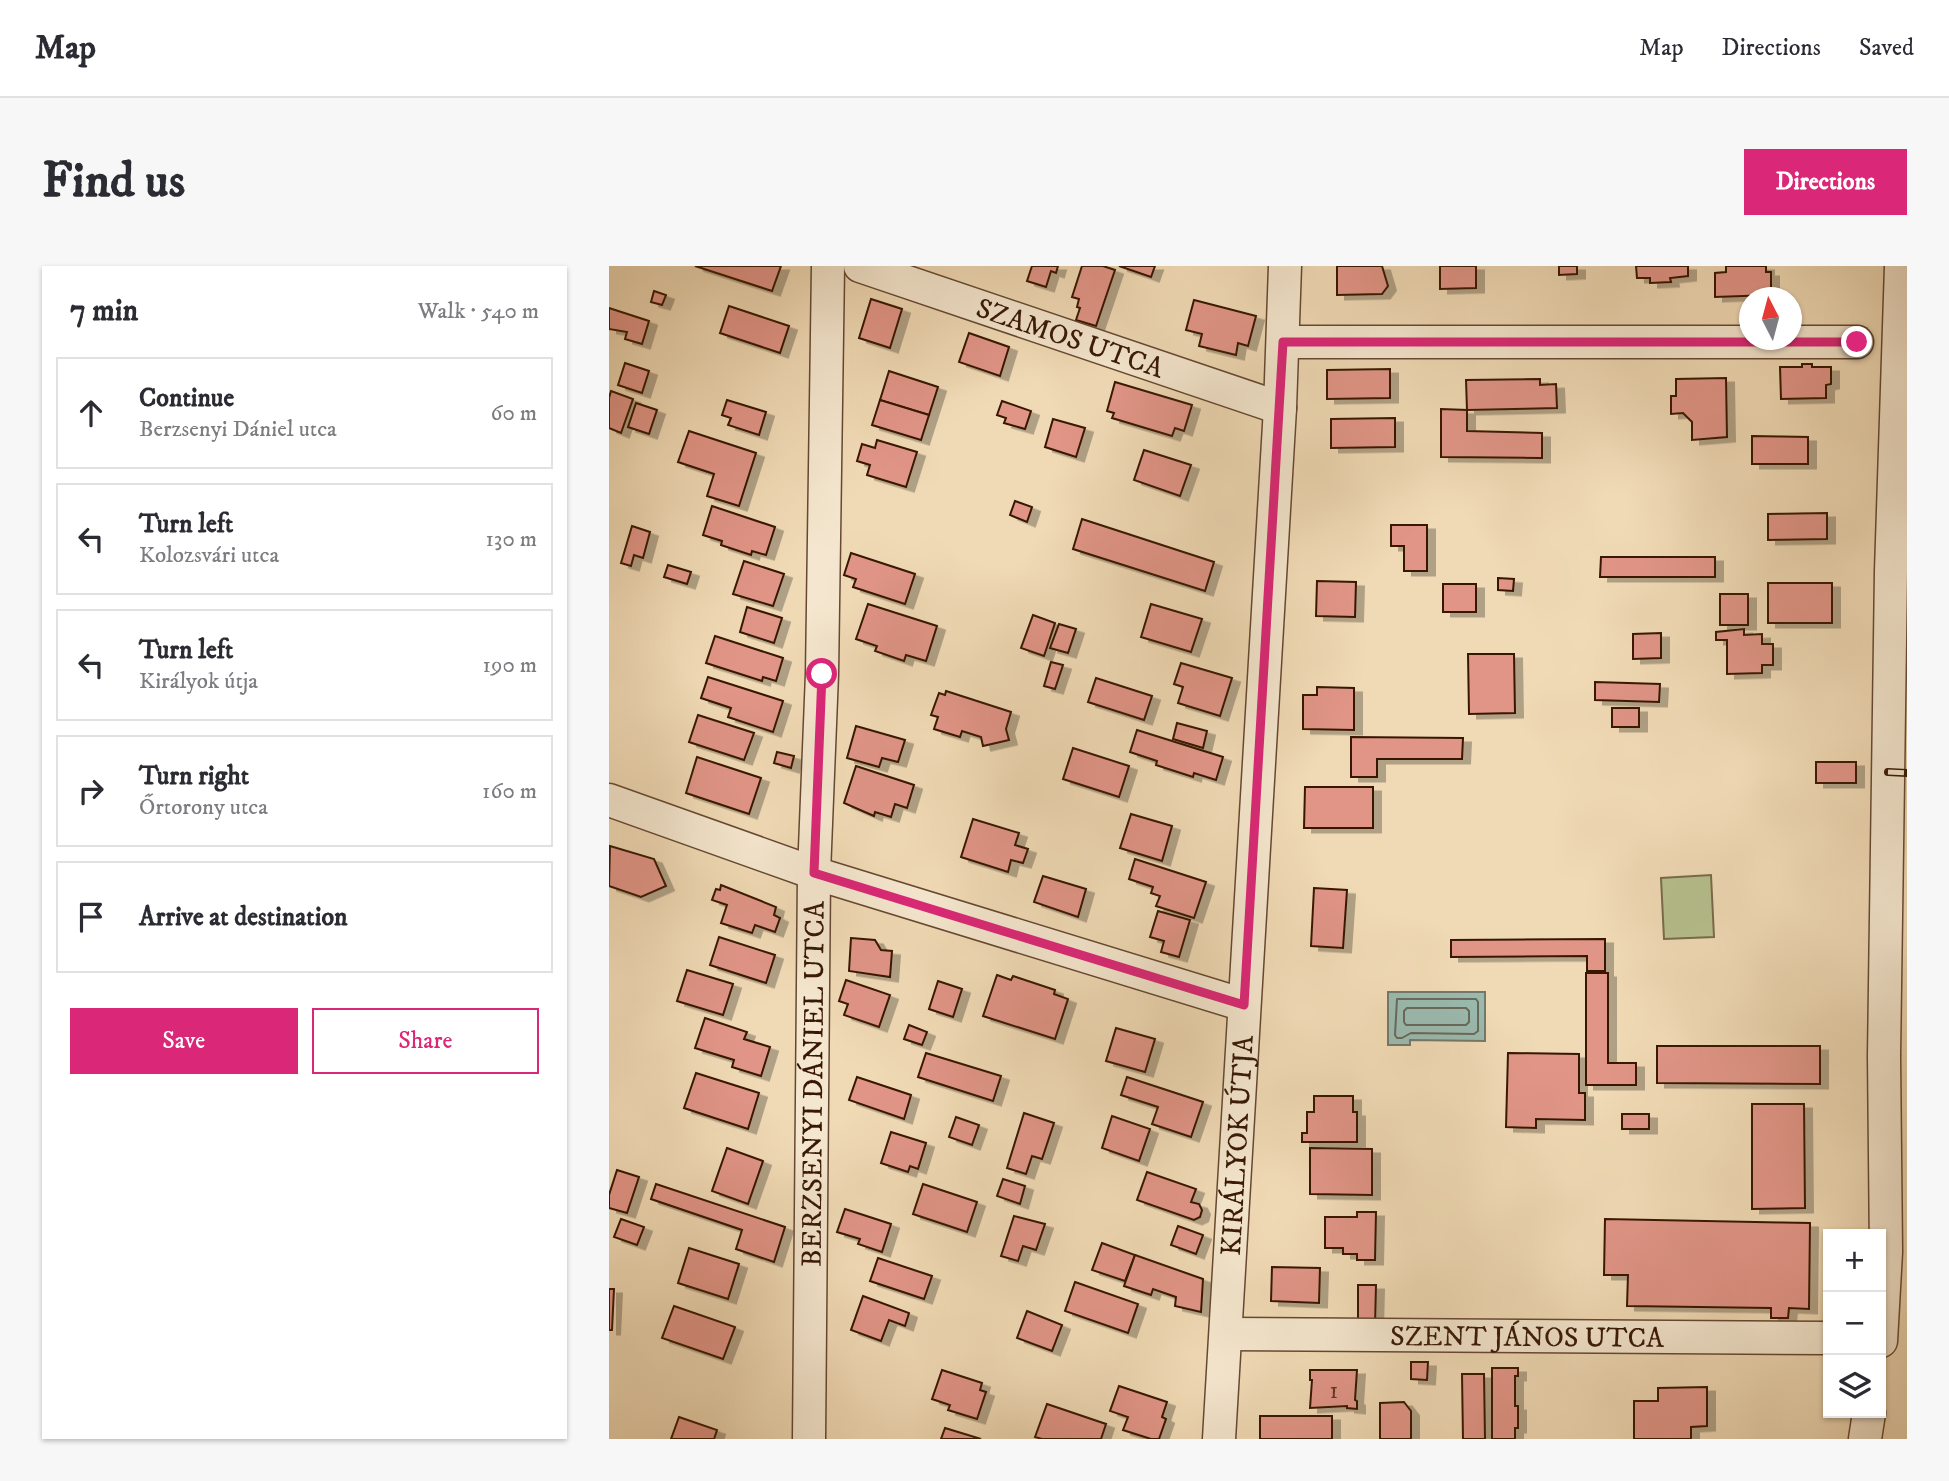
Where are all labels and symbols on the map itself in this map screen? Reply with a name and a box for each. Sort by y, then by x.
north arrow [1739,287,1802,350]
street label: SZAMOS UTCA [972,291,1169,387]
route end [1841,326,1872,357]
route start [806,658,837,689]
street label: BERZSENYI DÁNIEL UTCA [795,900,833,1267]
street label: KIRÁLYOK ÚTJA [1214,1033,1262,1257]
street label: SZENT JÁNOS UTCA [1390,1319,1665,1356]
house number: 1 [1330,1376,1338,1406]

